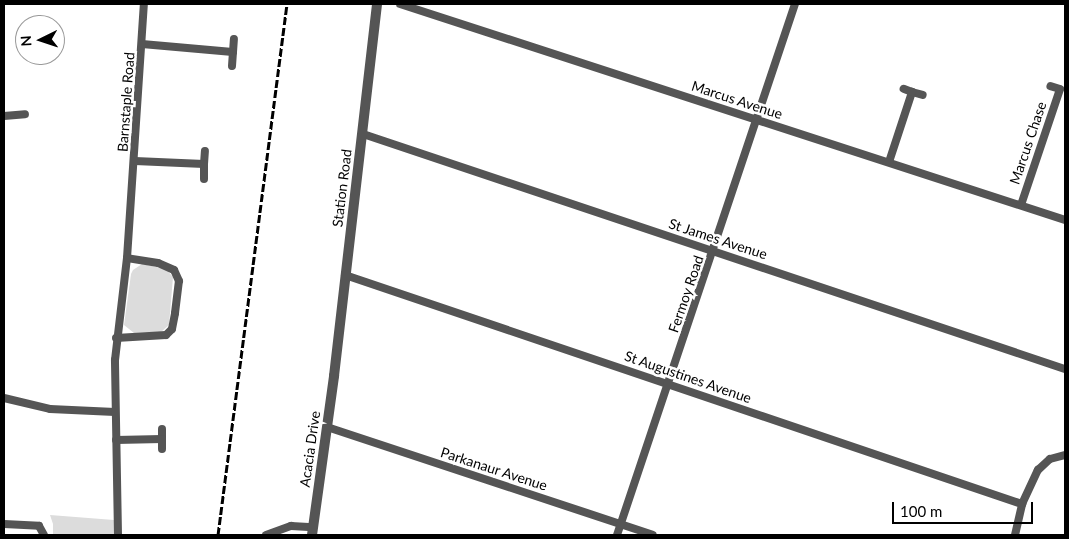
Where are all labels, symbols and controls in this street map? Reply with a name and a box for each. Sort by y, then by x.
north arrow [15,15,65,65]
text: N [17,35,34,47]
street label: Barnstaple Road [114,52,138,152]
street label: Marcus Avenue [689,77,785,123]
street label: Marcus Chase [1006,99,1050,187]
street label: Station Road [329,148,355,228]
street label: St James Avenue [666,215,770,263]
street label: Fermoy Road [665,253,707,335]
street label: St Augustines Avenue [622,347,754,407]
street label: Acacia Drive [296,410,324,488]
street label: Parkanaur Avenue [438,444,550,494]
scale bar [894,492,1035,524]
text: 100 m [900,502,942,520]

